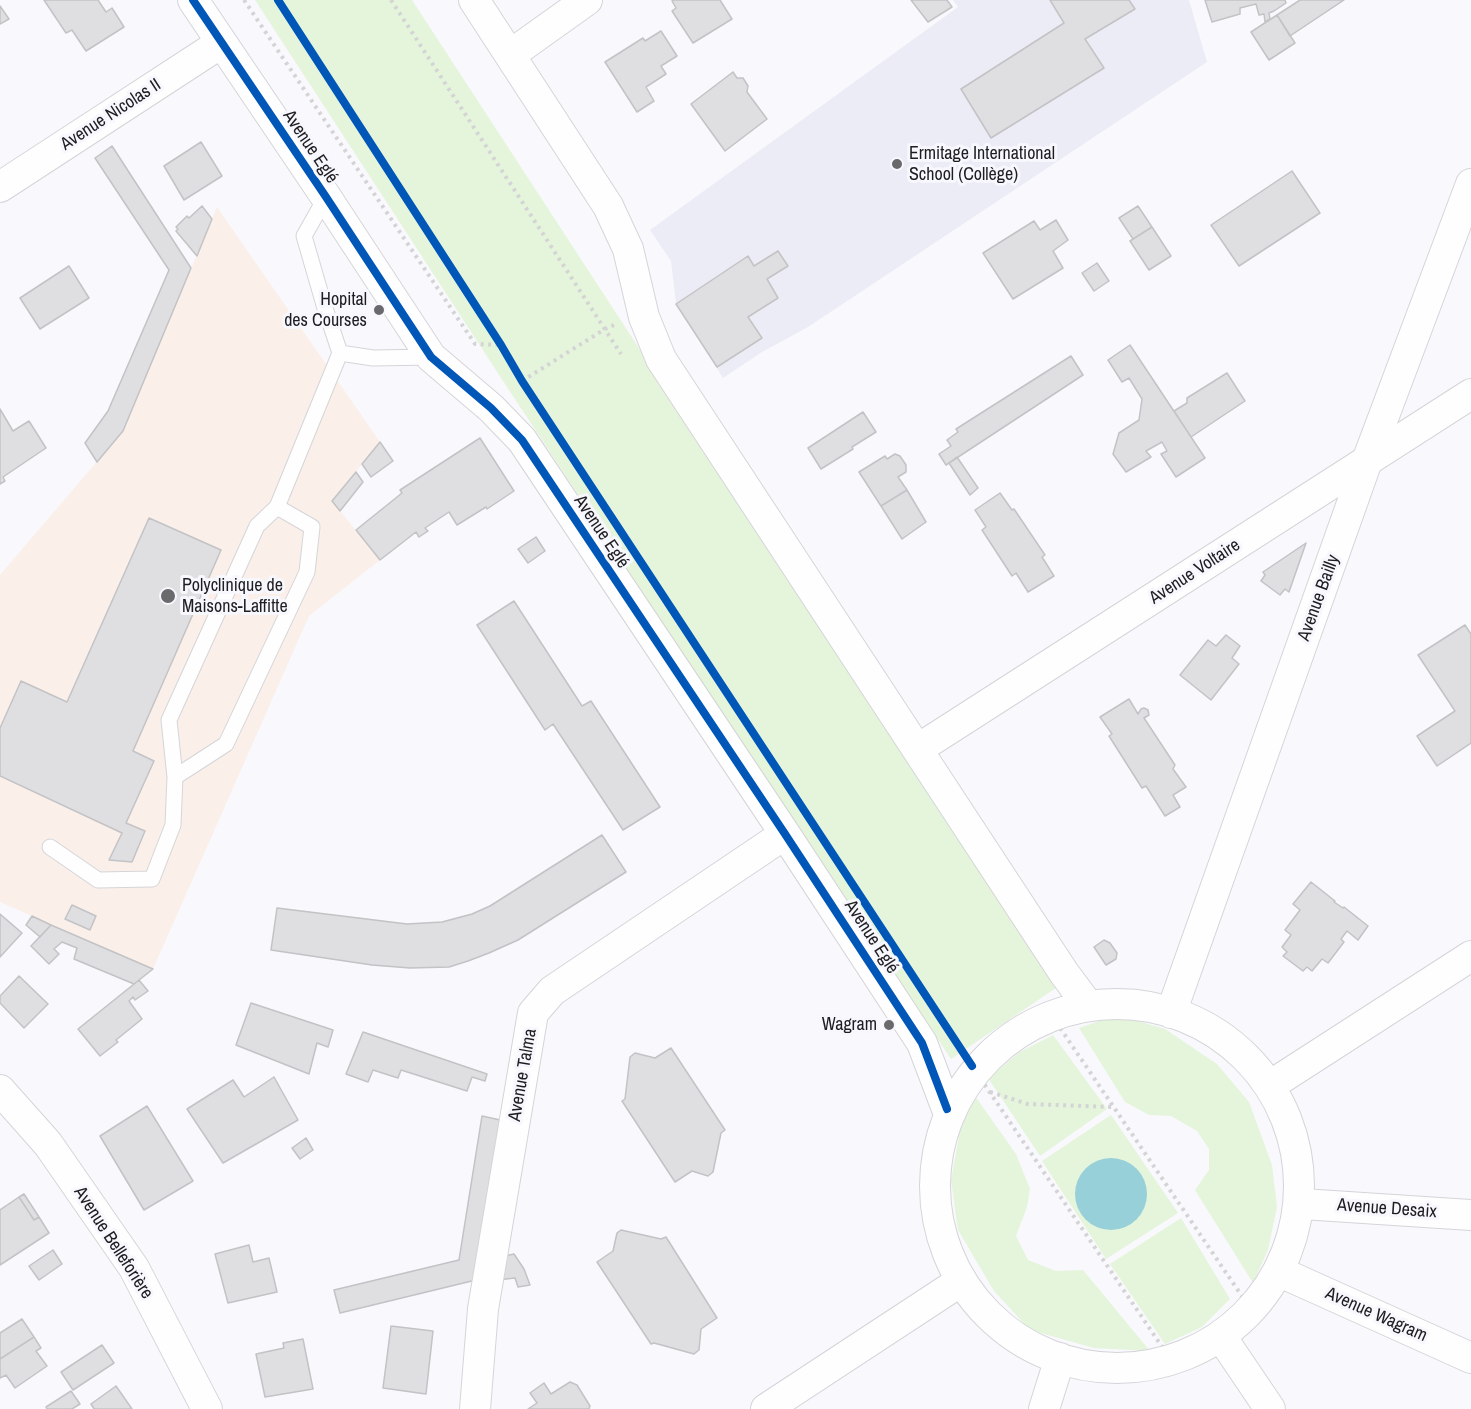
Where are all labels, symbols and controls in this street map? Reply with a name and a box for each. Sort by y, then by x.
street label: Avenue Nicolas II [57,75,165,155]
street label: Avenue Eglé [278,106,342,188]
place label: Ermitage International School (Collège) [909,143,1055,186]
marker: Ermitage International School (Collège) [890,157,904,171]
place label: Hopital des Courses [284,289,367,332]
marker: Hopital des Courses [372,303,386,317]
street label: Avenue Eglé [569,491,633,573]
street label: Avenue Voltaire [1146,535,1244,609]
street label: Avenue Bailly [1293,552,1345,644]
place label: Polyclinique de Maisons-Laffitte [182,575,288,618]
marker: Polyclinique de Maisons-Laffitte [159,587,177,605]
street label: Avenue Eglé [839,896,903,978]
place label: Wagram [822,1014,877,1036]
marker: Wagram [882,1018,896,1032]
street label: Avenue Talma [504,1027,542,1123]
street label: Avenue Belleforière [69,1183,157,1303]
street label: Avenue Desaix [1336,1195,1438,1223]
street label: Avenue Wagram [1322,1283,1430,1347]

